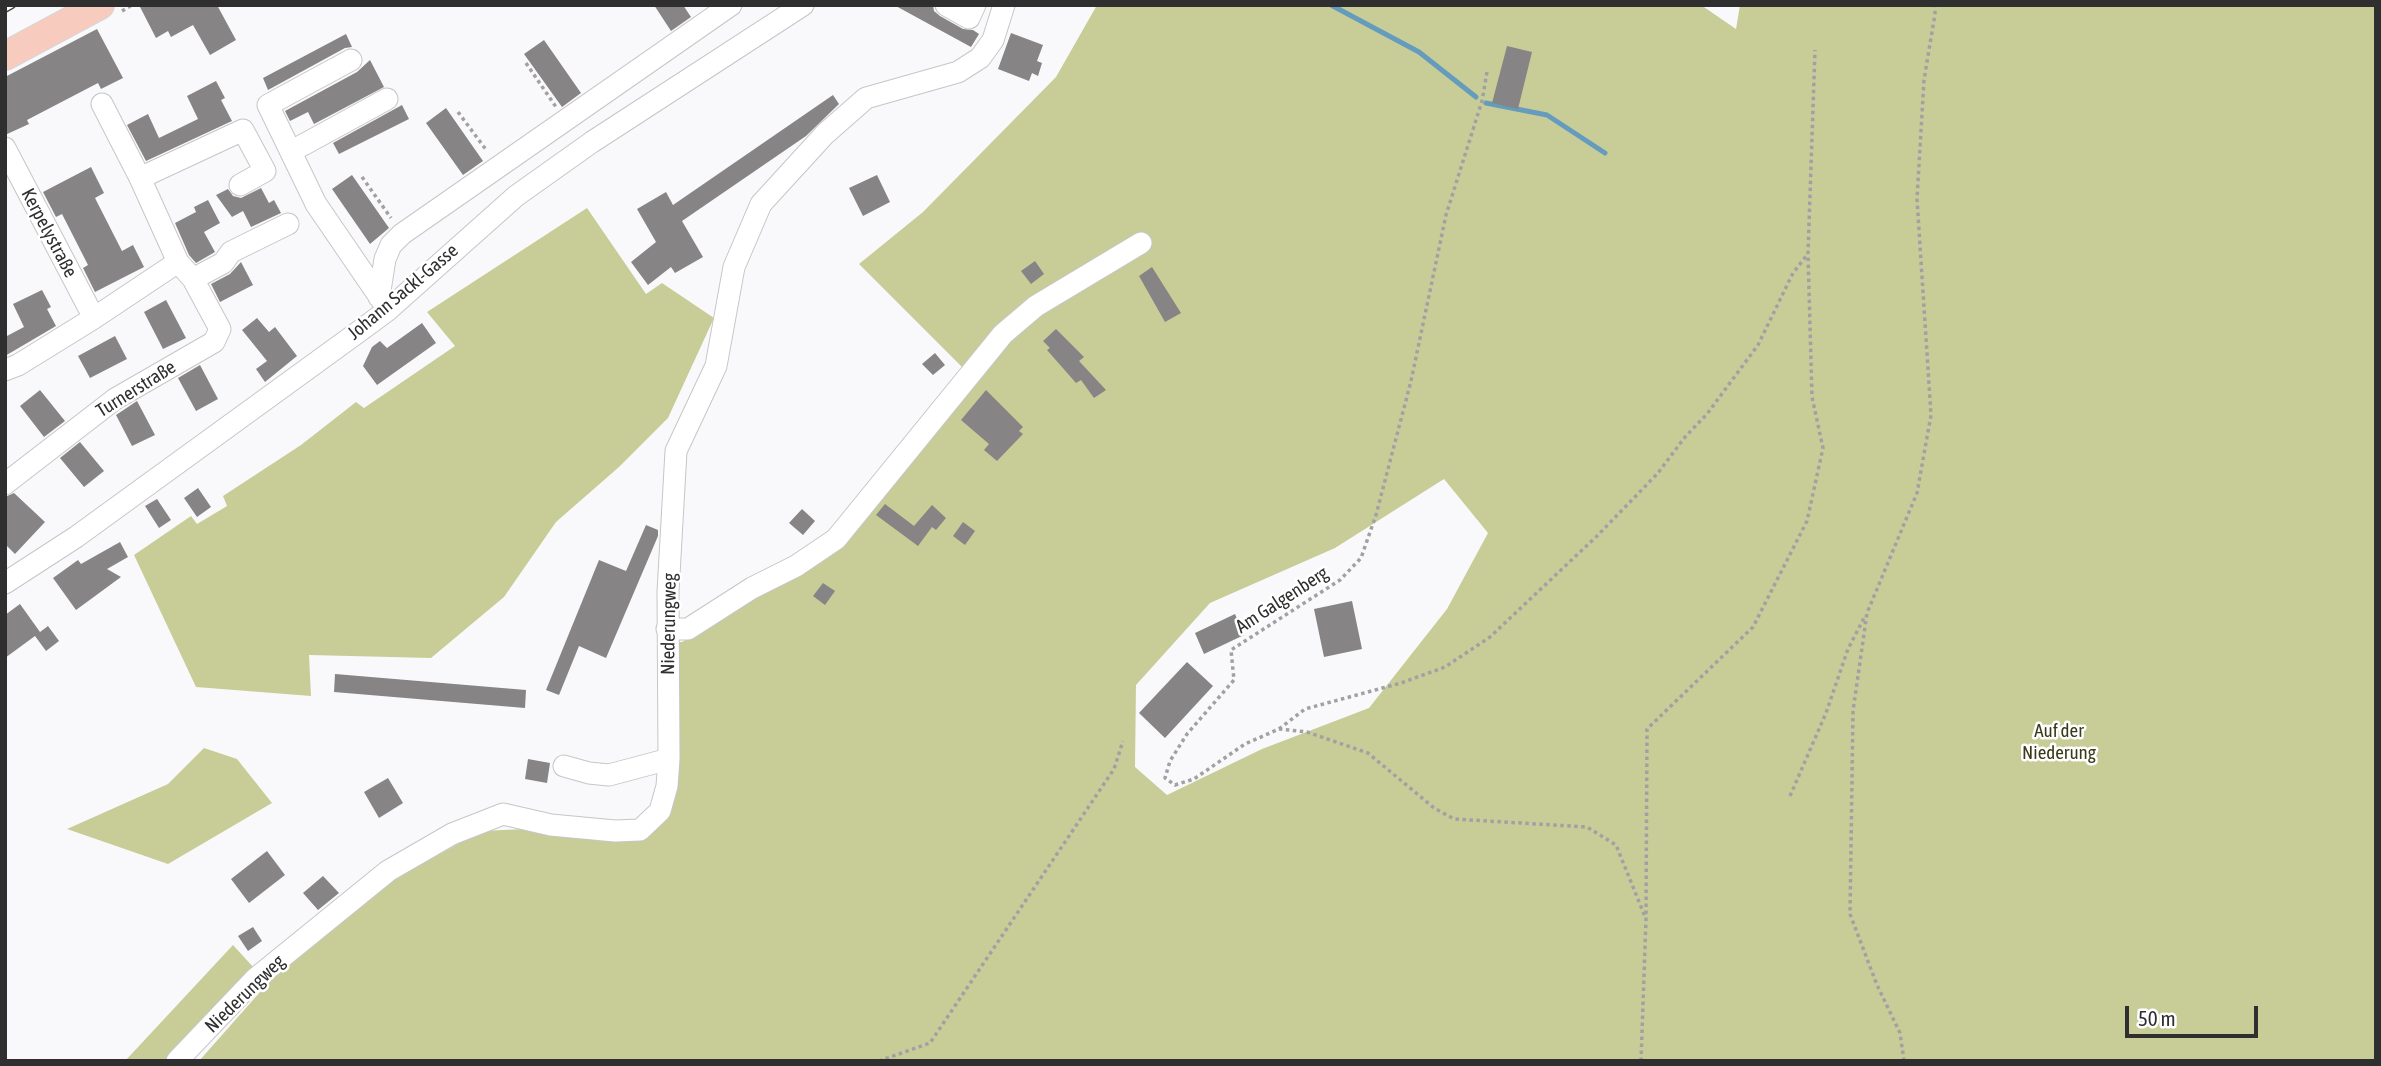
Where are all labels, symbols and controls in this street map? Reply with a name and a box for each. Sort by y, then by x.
street label: Kerpelystraße [16,185,82,281]
street label: Johann Sackl-Gasse [343,239,463,345]
street label: Turnerstraße [92,356,180,422]
street label: Am Galgenberg [1231,562,1333,638]
street label: Niederungweg [657,573,681,675]
park label: Auf der Niederung [2022,720,2096,764]
street label: Niederungweg [200,950,290,1038]
scale bar [2129,992,2262,1036]
text: 50 m [2138,1006,2176,1030]

